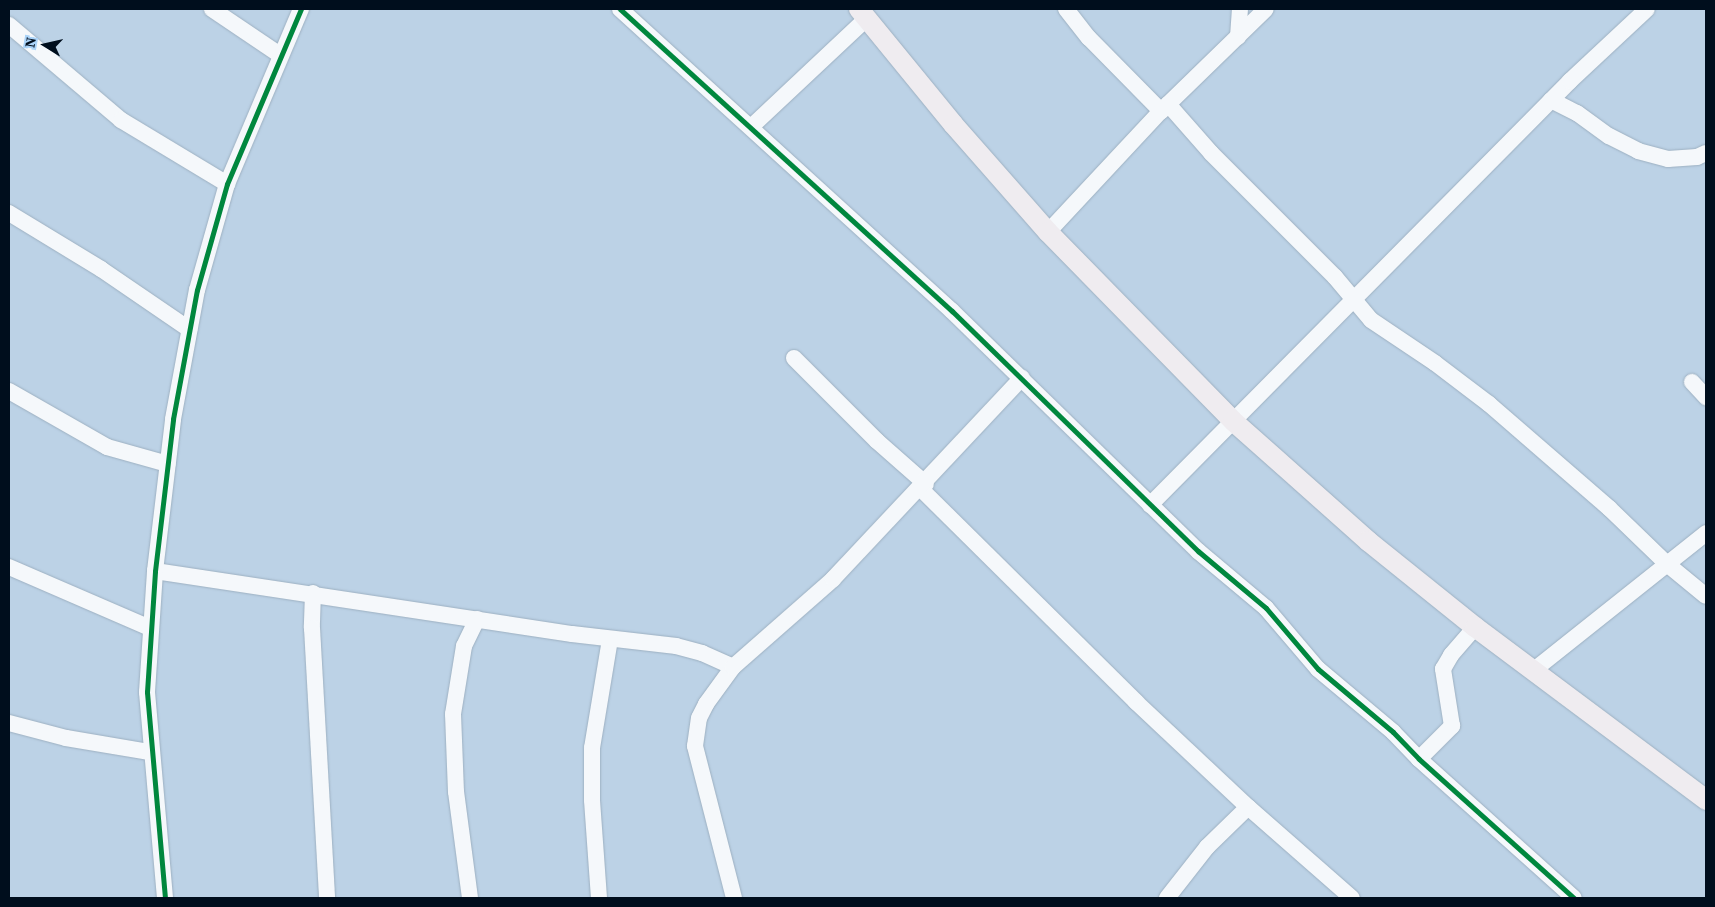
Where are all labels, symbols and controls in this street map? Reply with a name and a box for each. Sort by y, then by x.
north arrow [20,20,70,70]
text: N [19,36,41,49]

